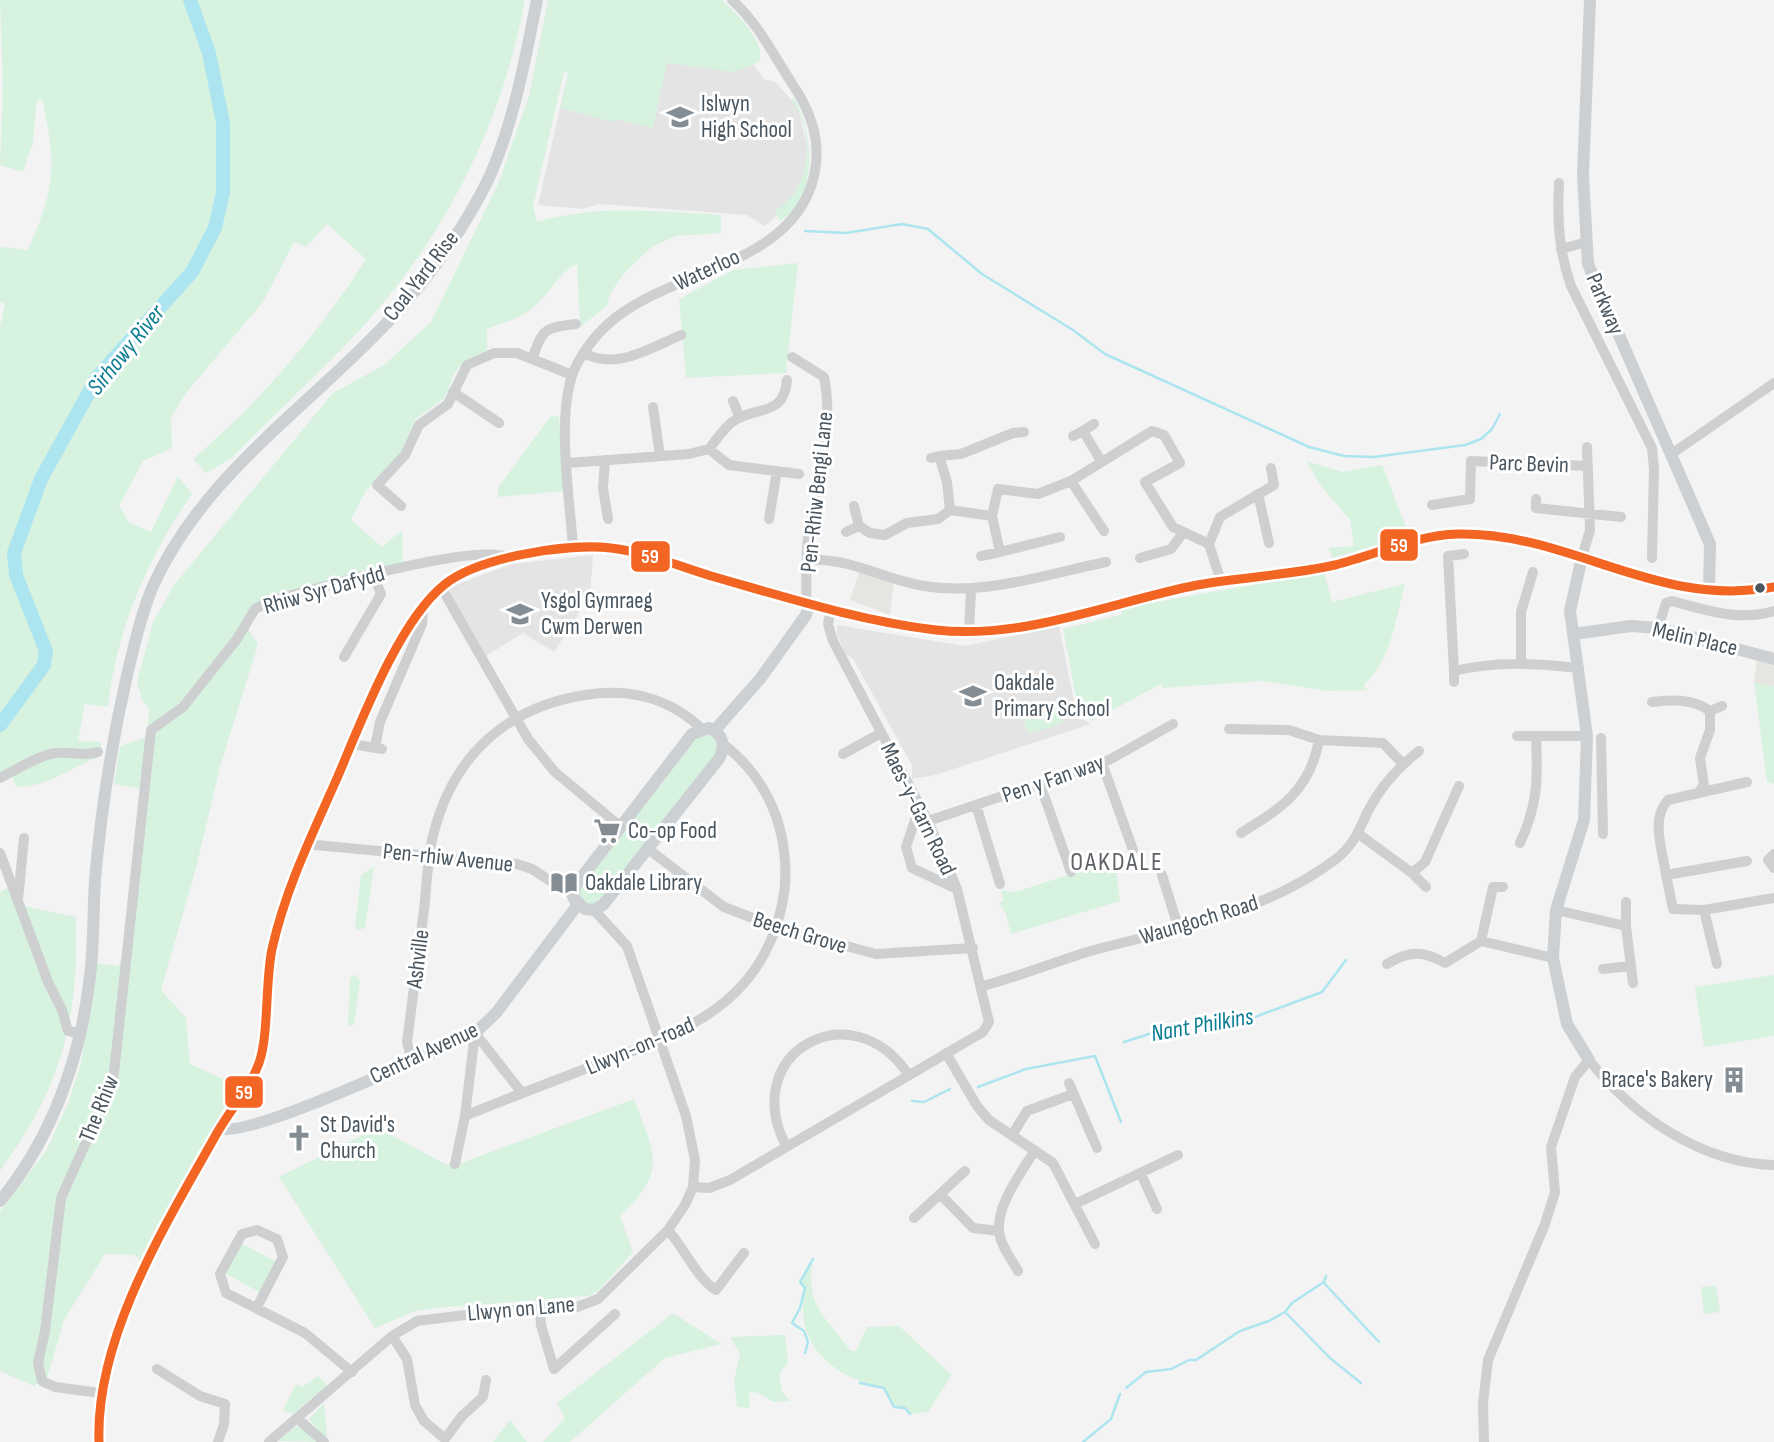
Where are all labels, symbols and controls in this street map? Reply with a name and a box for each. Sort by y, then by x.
place label: Islwyn High School [701,90,792,144]
school or university icon: Islwyn High School [665,102,695,132]
street label: Coal Yard Rise [377,225,465,327]
street label: Waterloo [670,243,744,297]
street label: Parkway [1580,269,1630,339]
water label: Sirhowy River [81,298,172,401]
street label: Pen-Rhiw Bengi Lane [795,410,839,574]
street label: Parc Bevin [1489,449,1569,479]
line badge: 59 [1379,528,1419,562]
text: 59 [1390,535,1408,558]
line badge: 59 [630,540,671,573]
text: 59 [641,546,659,569]
street label: Rhiw Syr Dafydd [260,559,388,621]
unlabelled marker [1753,581,1767,595]
place label: Ysgol Gymraeg Cwm Derwen [541,587,653,641]
school or university icon: Ysgol Gymraeg Cwm Derwen [505,599,535,629]
street label: Melin Place [1650,616,1740,662]
place label: Oakdale Primary School [994,669,1110,723]
school or university icon: Oakdale Primary School [958,681,988,711]
street label: Maes-y-Garn Road [874,738,962,880]
street label: Pen y Fan way [998,748,1108,809]
supermarket icon: Co-op Food [592,816,622,846]
place label: Co-op Food [628,817,717,845]
street label: Pen-rhiw Avenue [382,837,514,879]
district label: OAKDALE [1070,847,1164,878]
library icon: Oakdale Library [549,868,579,898]
place label: Oakdale Library [585,869,702,897]
street label: Waungoch Road [1136,889,1262,951]
street label: Beech Grove [750,906,850,960]
street label: Ashville [400,928,435,991]
water label: Nant Philkins [1149,1002,1256,1048]
street label: Llwyn-on-road [582,1011,698,1081]
street label: Central Avenue [365,1016,483,1090]
building icon: Brace's Bakery [1719,1065,1749,1095]
place label: Brace's Bakery [1601,1066,1713,1094]
street label: The Rhiw [73,1071,125,1146]
line badge: 59 [224,1075,264,1109]
text: 59 [235,1082,253,1105]
place label: St David's Church [320,1111,395,1165]
church icon: St David's Church [284,1123,314,1153]
street label: Llwyn on Lane [466,1290,576,1328]

